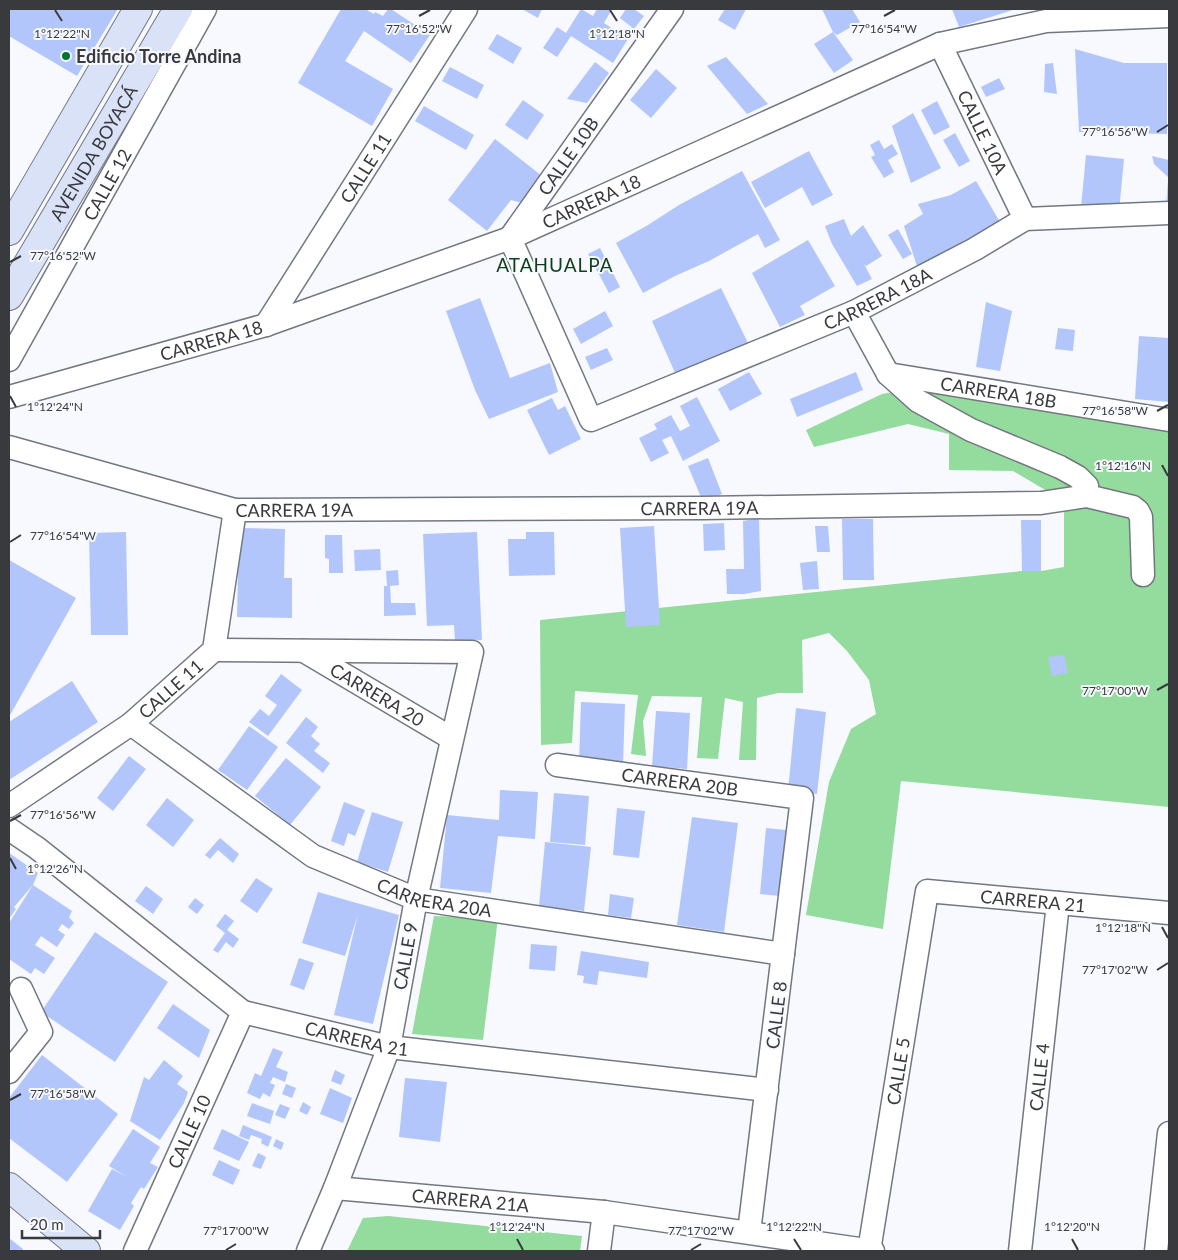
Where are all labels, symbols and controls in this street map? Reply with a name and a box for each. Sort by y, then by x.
text: 77°16'52"W [386,21,453,36]
text: 77°16'54"W [851,21,918,36]
text: 1°12'22"N [34,26,90,41]
text: 1°12'18"N [589,26,645,41]
place label: Edificio Torre Andina [76,45,241,67]
marker: Edificio Torre Andina [60,50,72,62]
street label: AVENIDA BOYACÁ [45,80,142,225]
street label: CALLE 10A [953,86,1013,179]
street label: CALLE 10B [533,113,603,199]
text: 77°16'56"W [1082,124,1149,139]
street label: CALLE 11 [335,129,396,207]
street label: CALLE 12 [78,145,136,224]
street label: CARRERA 18 [539,170,644,233]
text: 77°16'52"W [30,248,97,263]
district label: ATAHUALPA [496,253,614,276]
street label: CARRERA 18A [820,262,936,334]
street label: CARRERA 18 [157,316,265,365]
street label: CARRERA 18B [939,372,1058,412]
text: 1°12'24"N [27,399,83,414]
text: 77°16'58"W [1082,403,1149,418]
text: 1°12'16"N [1095,458,1151,473]
street label: CARRERA 19A [640,496,759,519]
street label: CARRERA 19A [235,498,354,521]
text: 77°16'54"W [30,528,97,543]
street label: CALLE 11 [134,654,207,723]
street label: CARRERA 20 [326,658,428,731]
text: 77°17'00"W [1082,683,1149,698]
street label: CARRERA 20B [620,763,739,800]
text: 77°16'56"W [30,807,97,822]
text: 1°12'26"N [27,861,83,876]
street label: CARRERA 20A [374,873,494,921]
street label: CARRERA 21 [979,885,1086,916]
text: 1°12'18"N [1095,920,1151,935]
street label: CALLE 9 [388,921,422,991]
text: 77°17'02"W [1082,962,1149,977]
street label: CALLE 8 [761,980,791,1050]
street label: CARRERA 21 [303,1016,410,1060]
street label: CALLE 5 [882,1036,914,1107]
street label: CALLE 4 [1024,1042,1054,1112]
text: 77°16'58"W [30,1086,97,1101]
street label: CALLE 10 [163,1091,215,1172]
street label: CARRERA 21A [411,1184,531,1216]
scale bar [22,1208,100,1240]
text: 20 m [30,1215,64,1233]
text: 1°12'24"N [489,1219,545,1234]
text: 1°12'22"N [766,1219,822,1234]
text: 1°12'20"N [1044,1219,1100,1234]
text: 77°17'00"W [203,1223,270,1238]
text: 77°17'02"W [668,1223,735,1238]

